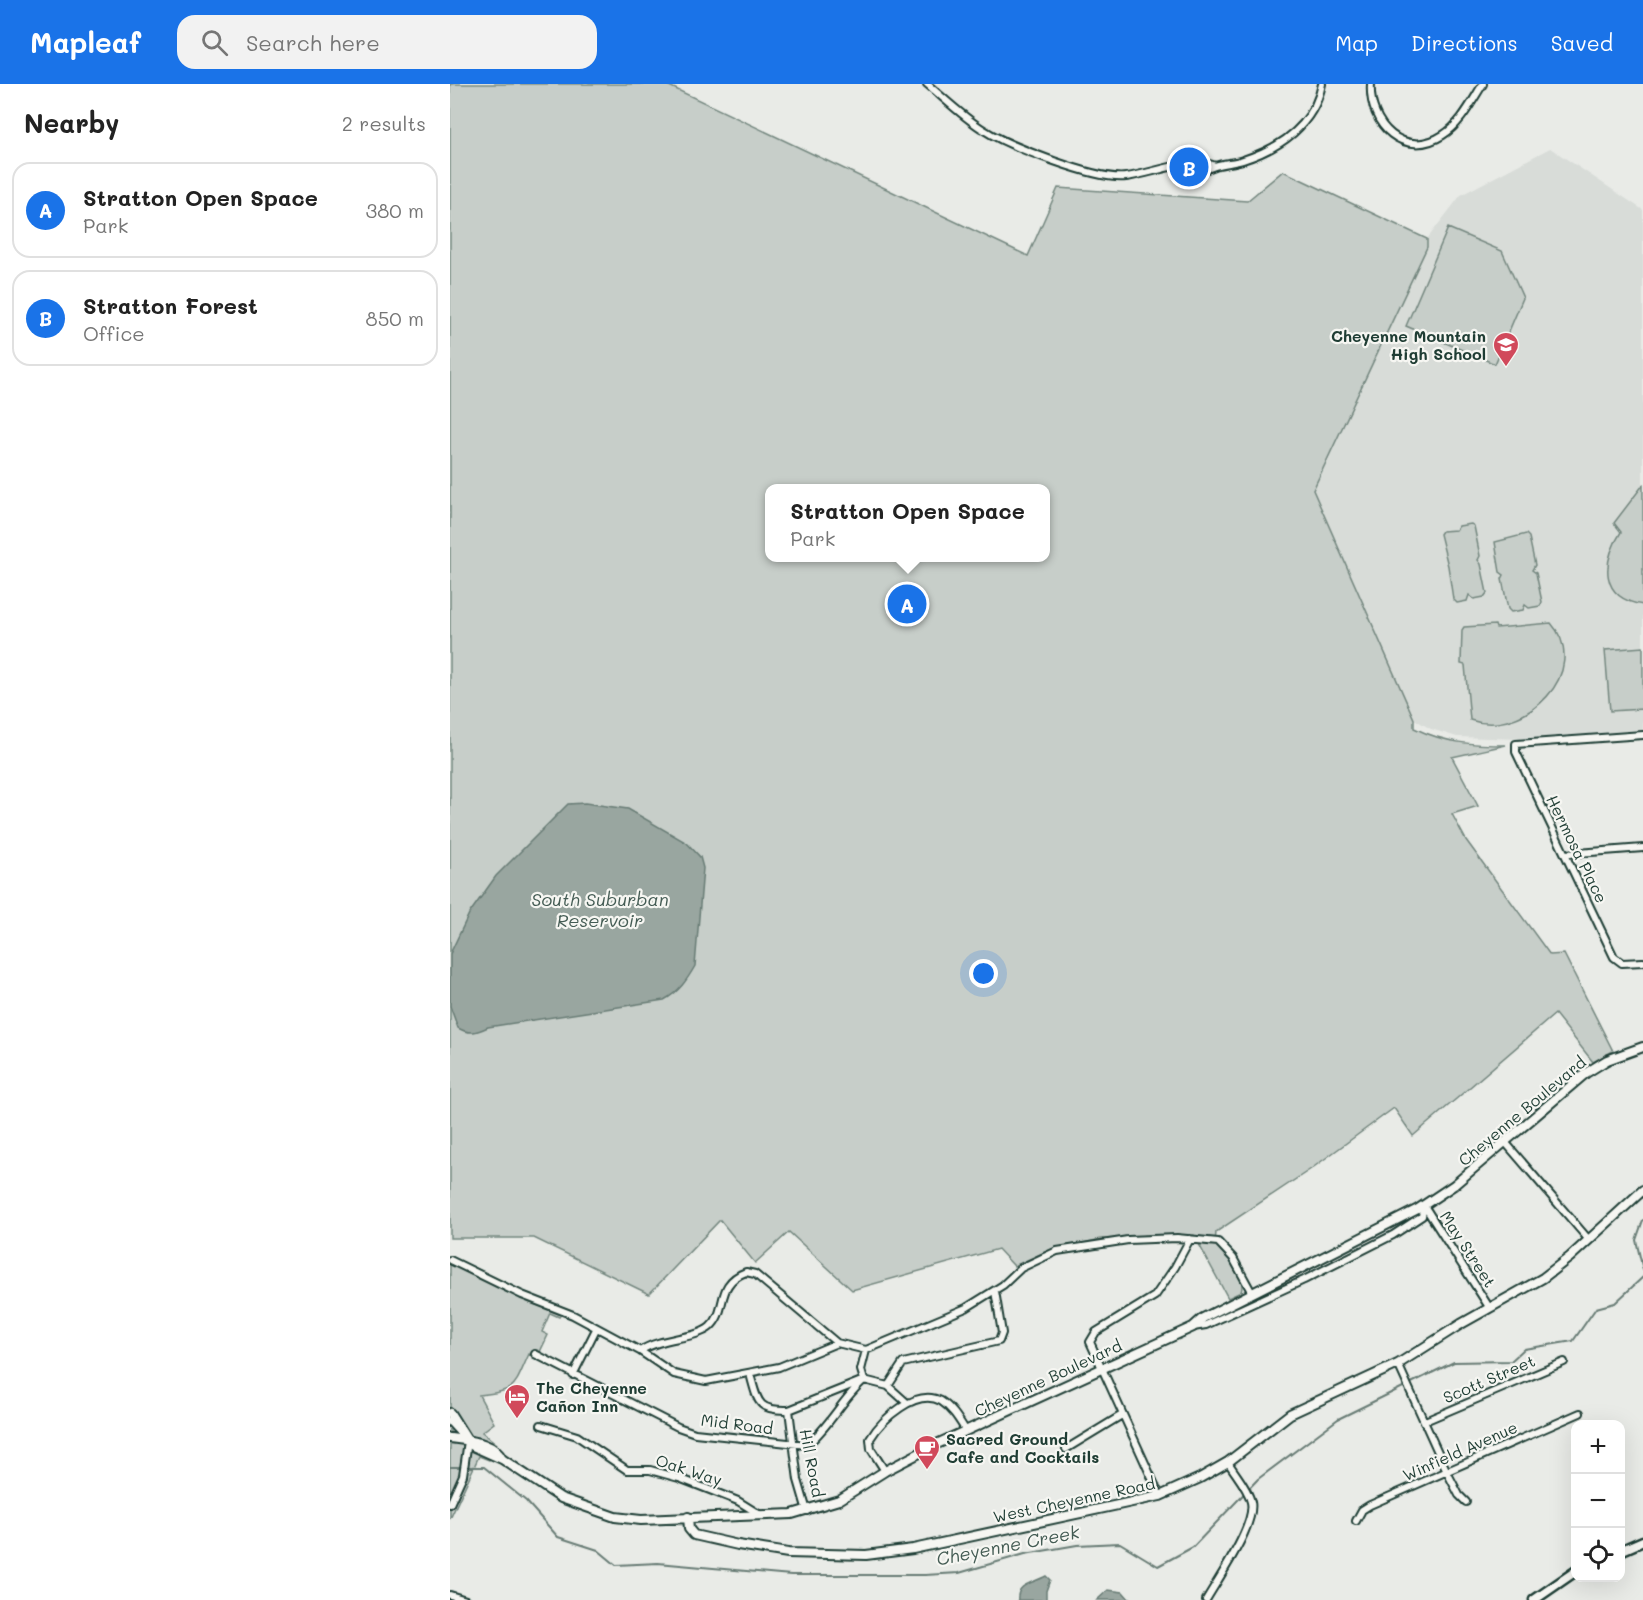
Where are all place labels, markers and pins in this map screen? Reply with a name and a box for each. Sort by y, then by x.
pin: B [1170,144,1208,190]
place label: Cheyenne Mountain High School [1331,325,1486,364]
school or university icon: Cheyenne Mountain High School [1491,330,1521,368]
pin: A [888,582,926,626]
place label: The Cheyenne Cañon Inn [536,1377,647,1416]
hotel icon: The Cheyenne Cañon Inn [502,1382,532,1420]
place label: Sacred Ground Cafe and Cocktails [946,1428,1099,1467]
cafe icon: Sacred Ground Cafe and Cocktails [912,1433,942,1471]

